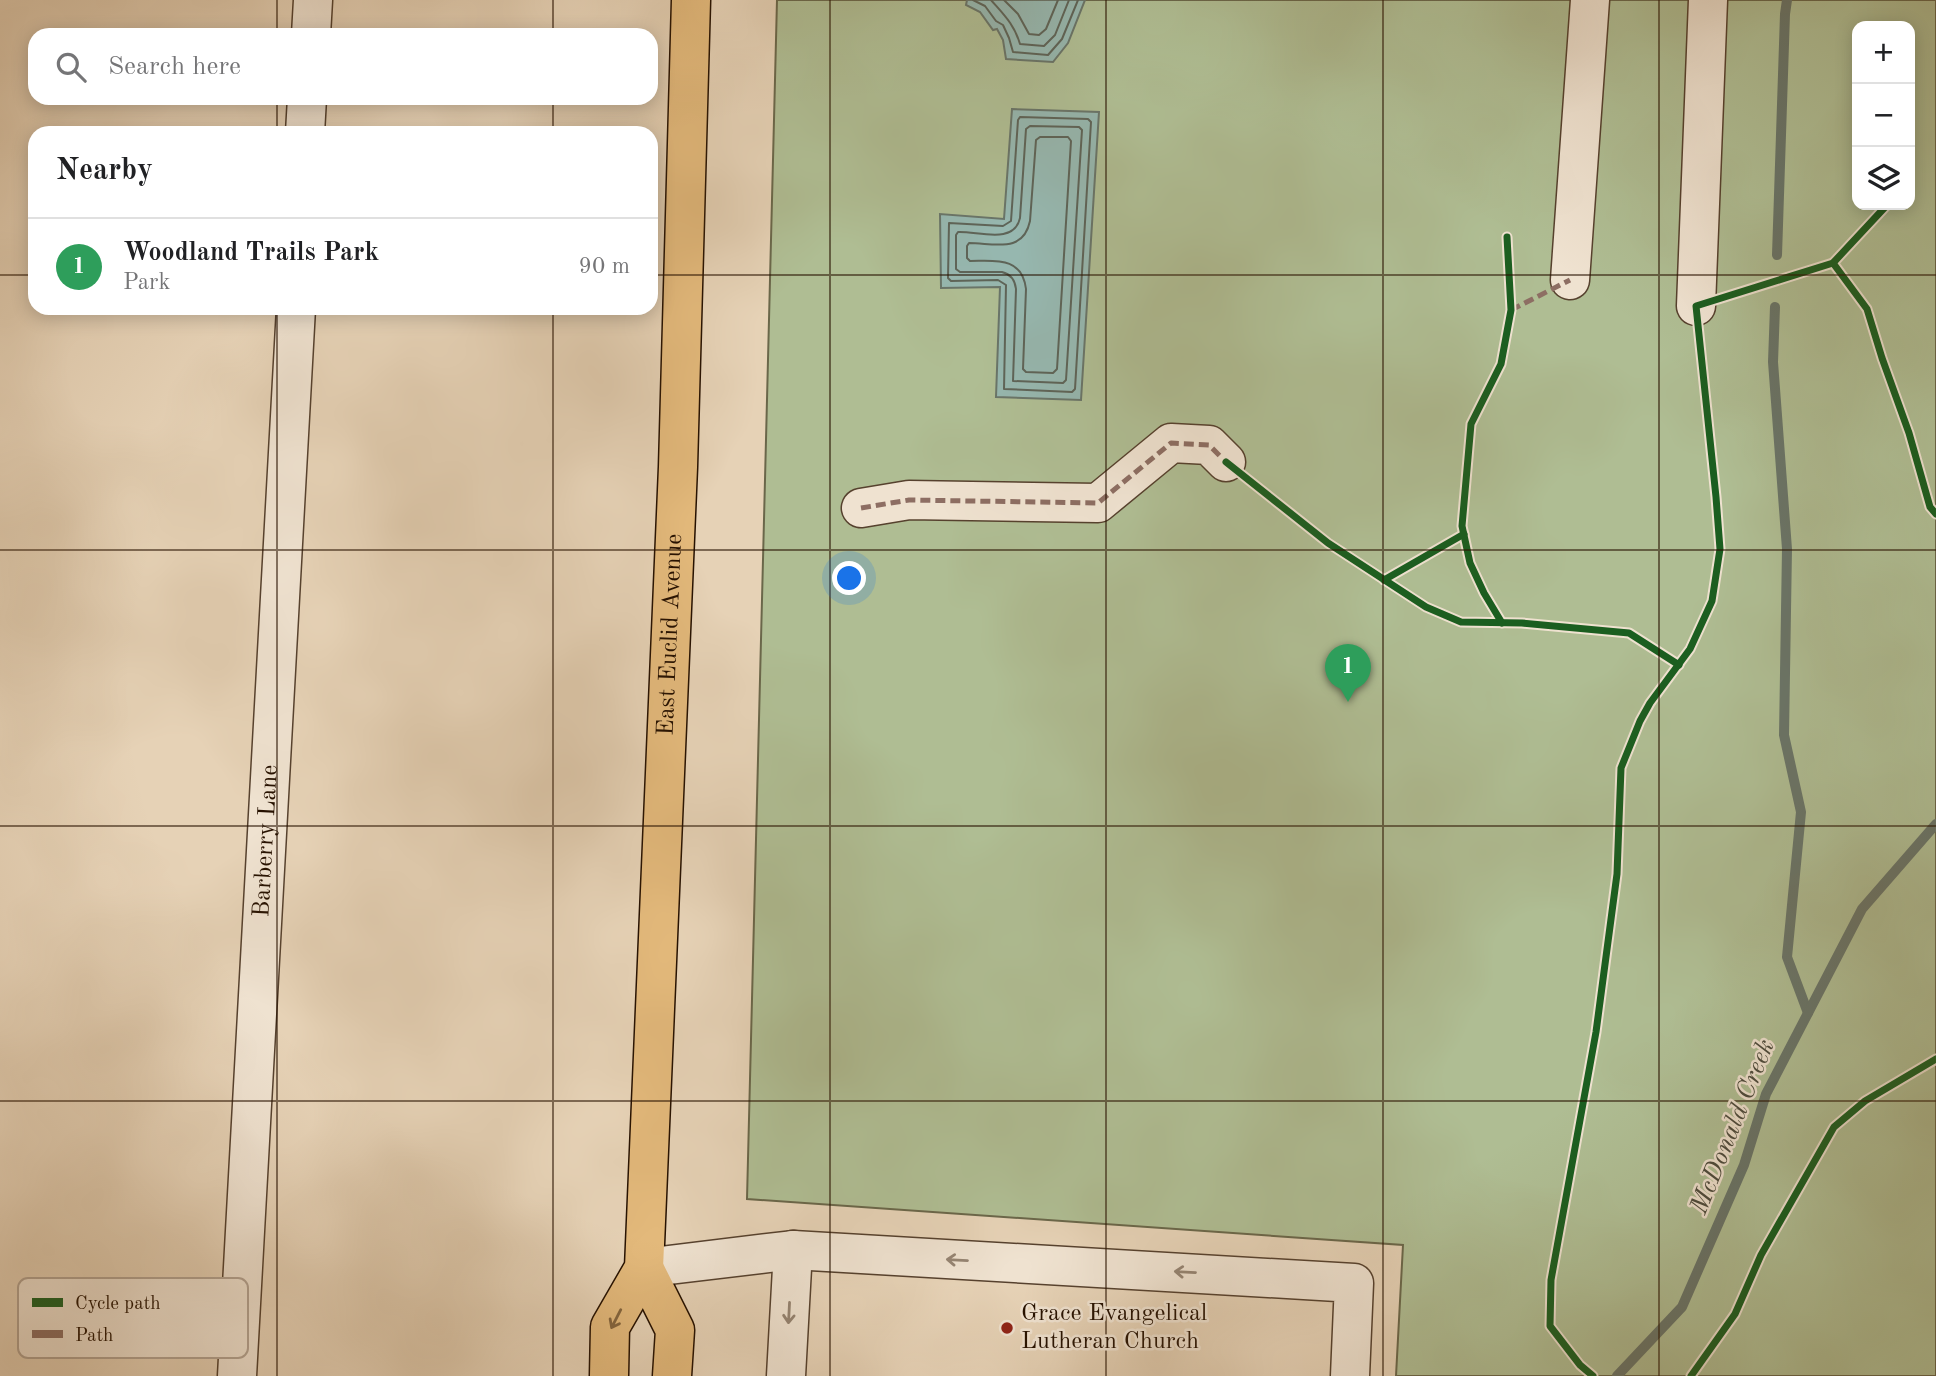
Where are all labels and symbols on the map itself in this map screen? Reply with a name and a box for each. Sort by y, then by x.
street label: East Euclid Avenue [655,533,687,736]
your location [832,561,866,595]
pin: 1 [1325,644,1371,702]
street label: Barberry Lane [250,764,283,918]
water label: McDonald Creek [1686,1036,1780,1219]
one-way arrow [946,1253,969,1266]
one-way arrow [1173,1266,1196,1279]
legend [18,1278,248,1358]
text: Cycle path [75,1295,161,1314]
one-way arrow [783,1301,796,1324]
place label: Grace Evangelical Lutheran Church [1021,1302,1207,1354]
one-way arrow [608,1308,622,1329]
marker: Grace Evangelical Lutheran Church [999,1320,1015,1336]
text: Path [75,1327,113,1346]

